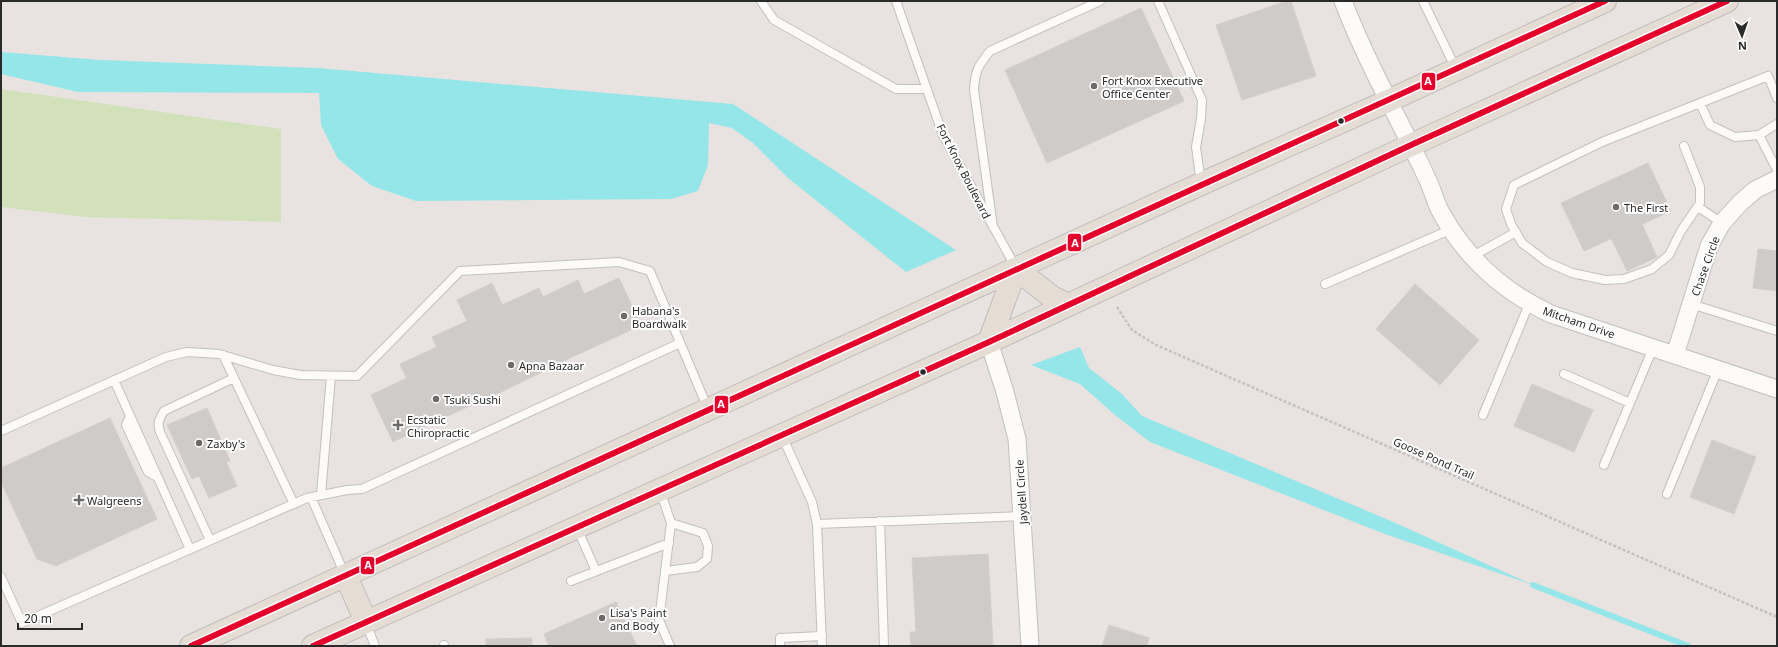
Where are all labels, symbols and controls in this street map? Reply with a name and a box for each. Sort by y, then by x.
north arrow [1722,16,1762,56]
text: N [1738,39,1747,54]
line badge: A [1421,72,1436,91]
place label: Fort Knox Executive Office Center [1102,73,1203,101]
text: A [1424,73,1432,88]
marker: Fort Knox Executive Office Center [1089,81,1099,91]
unlabelled marker [1336,116,1346,126]
street label: Fort Knox Boulevard [934,121,994,221]
place label: The First [1624,200,1668,215]
marker: The First [1611,202,1621,212]
line badge: A [1067,233,1082,252]
street label: Chase Circle [1687,234,1723,298]
text: A [1071,235,1079,250]
place label: Habana's Boardwalk [632,303,687,331]
street label: Mitcham Drive [1541,303,1617,341]
marker: Habana's Boardwalk [619,311,629,321]
place label: Apna Bazaar [519,358,584,373]
marker: Apna Bazaar [506,360,516,370]
unlabelled marker [918,367,928,377]
place label: Tsuki Sushi [444,392,501,407]
marker: Tsuki Sushi [431,394,441,404]
line badge: A [714,395,729,414]
text: A [717,396,725,411]
place label: Ecstatic Chiropractic [407,412,469,440]
marker: Ecstatic Chiropractic [392,419,404,431]
street label: Goose Pond Trail [1391,433,1477,483]
place label: Zaxby's [207,436,245,451]
marker: Zaxby's [194,438,204,448]
street label: Jaydell Circle [1011,459,1031,526]
place label: Walgreens [87,493,142,508]
marker: Walgreens [74,495,84,505]
line badge: A [360,556,375,575]
text: A [364,557,372,572]
scale bar [18,605,82,631]
place label: Lisa's Paint and Body [610,605,667,633]
text: 20 m [24,610,52,627]
marker: Lisa's Paint and Body [597,613,607,623]

